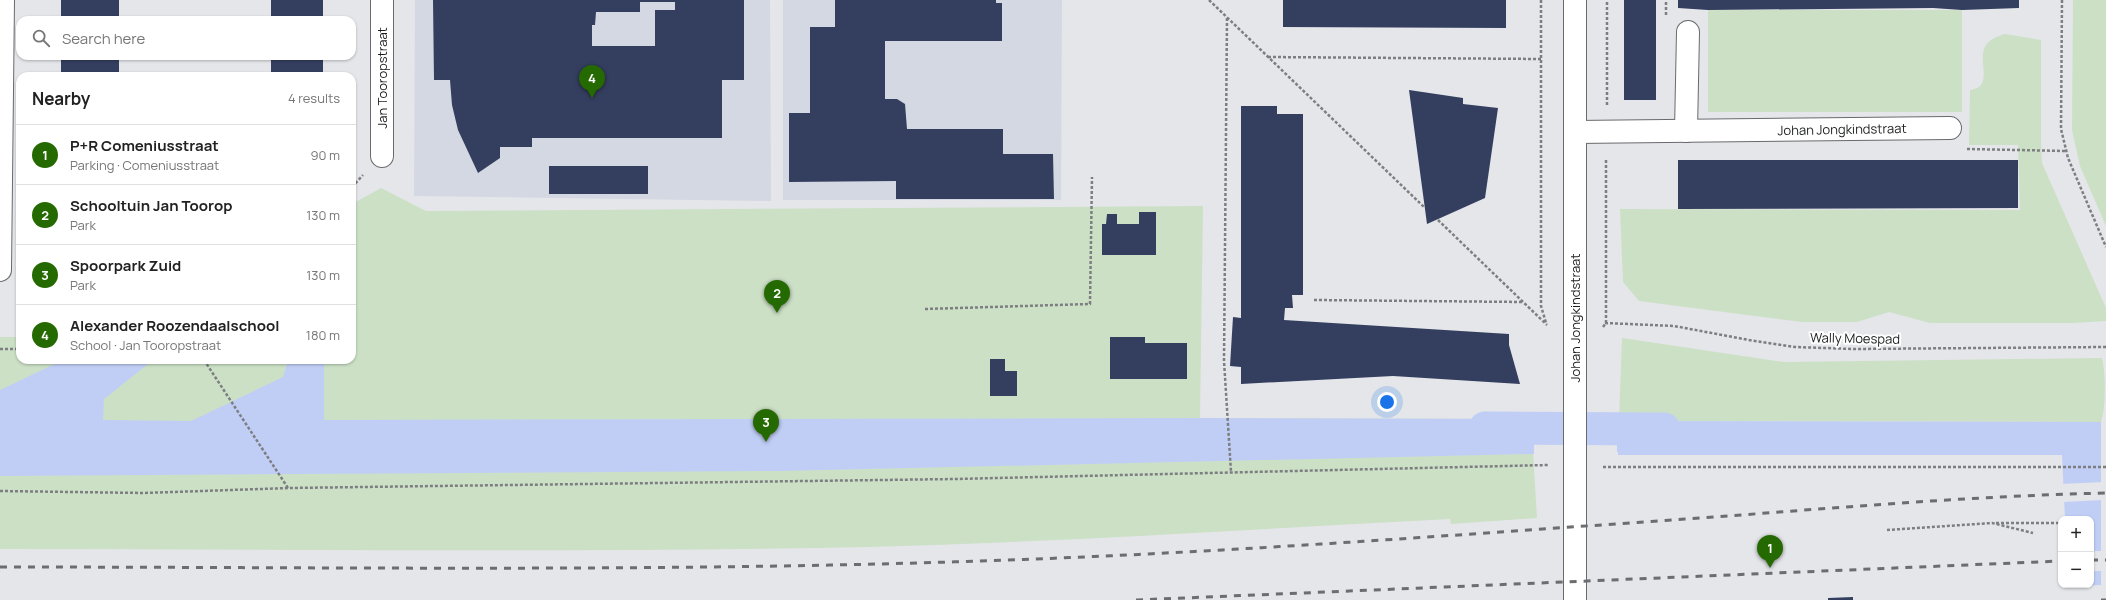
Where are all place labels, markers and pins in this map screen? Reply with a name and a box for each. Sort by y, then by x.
pin: 4 [579,65,605,98]
pin: 2 [764,280,790,313]
pin: 3 [753,409,779,442]
pin: 1 [1757,535,1783,568]

